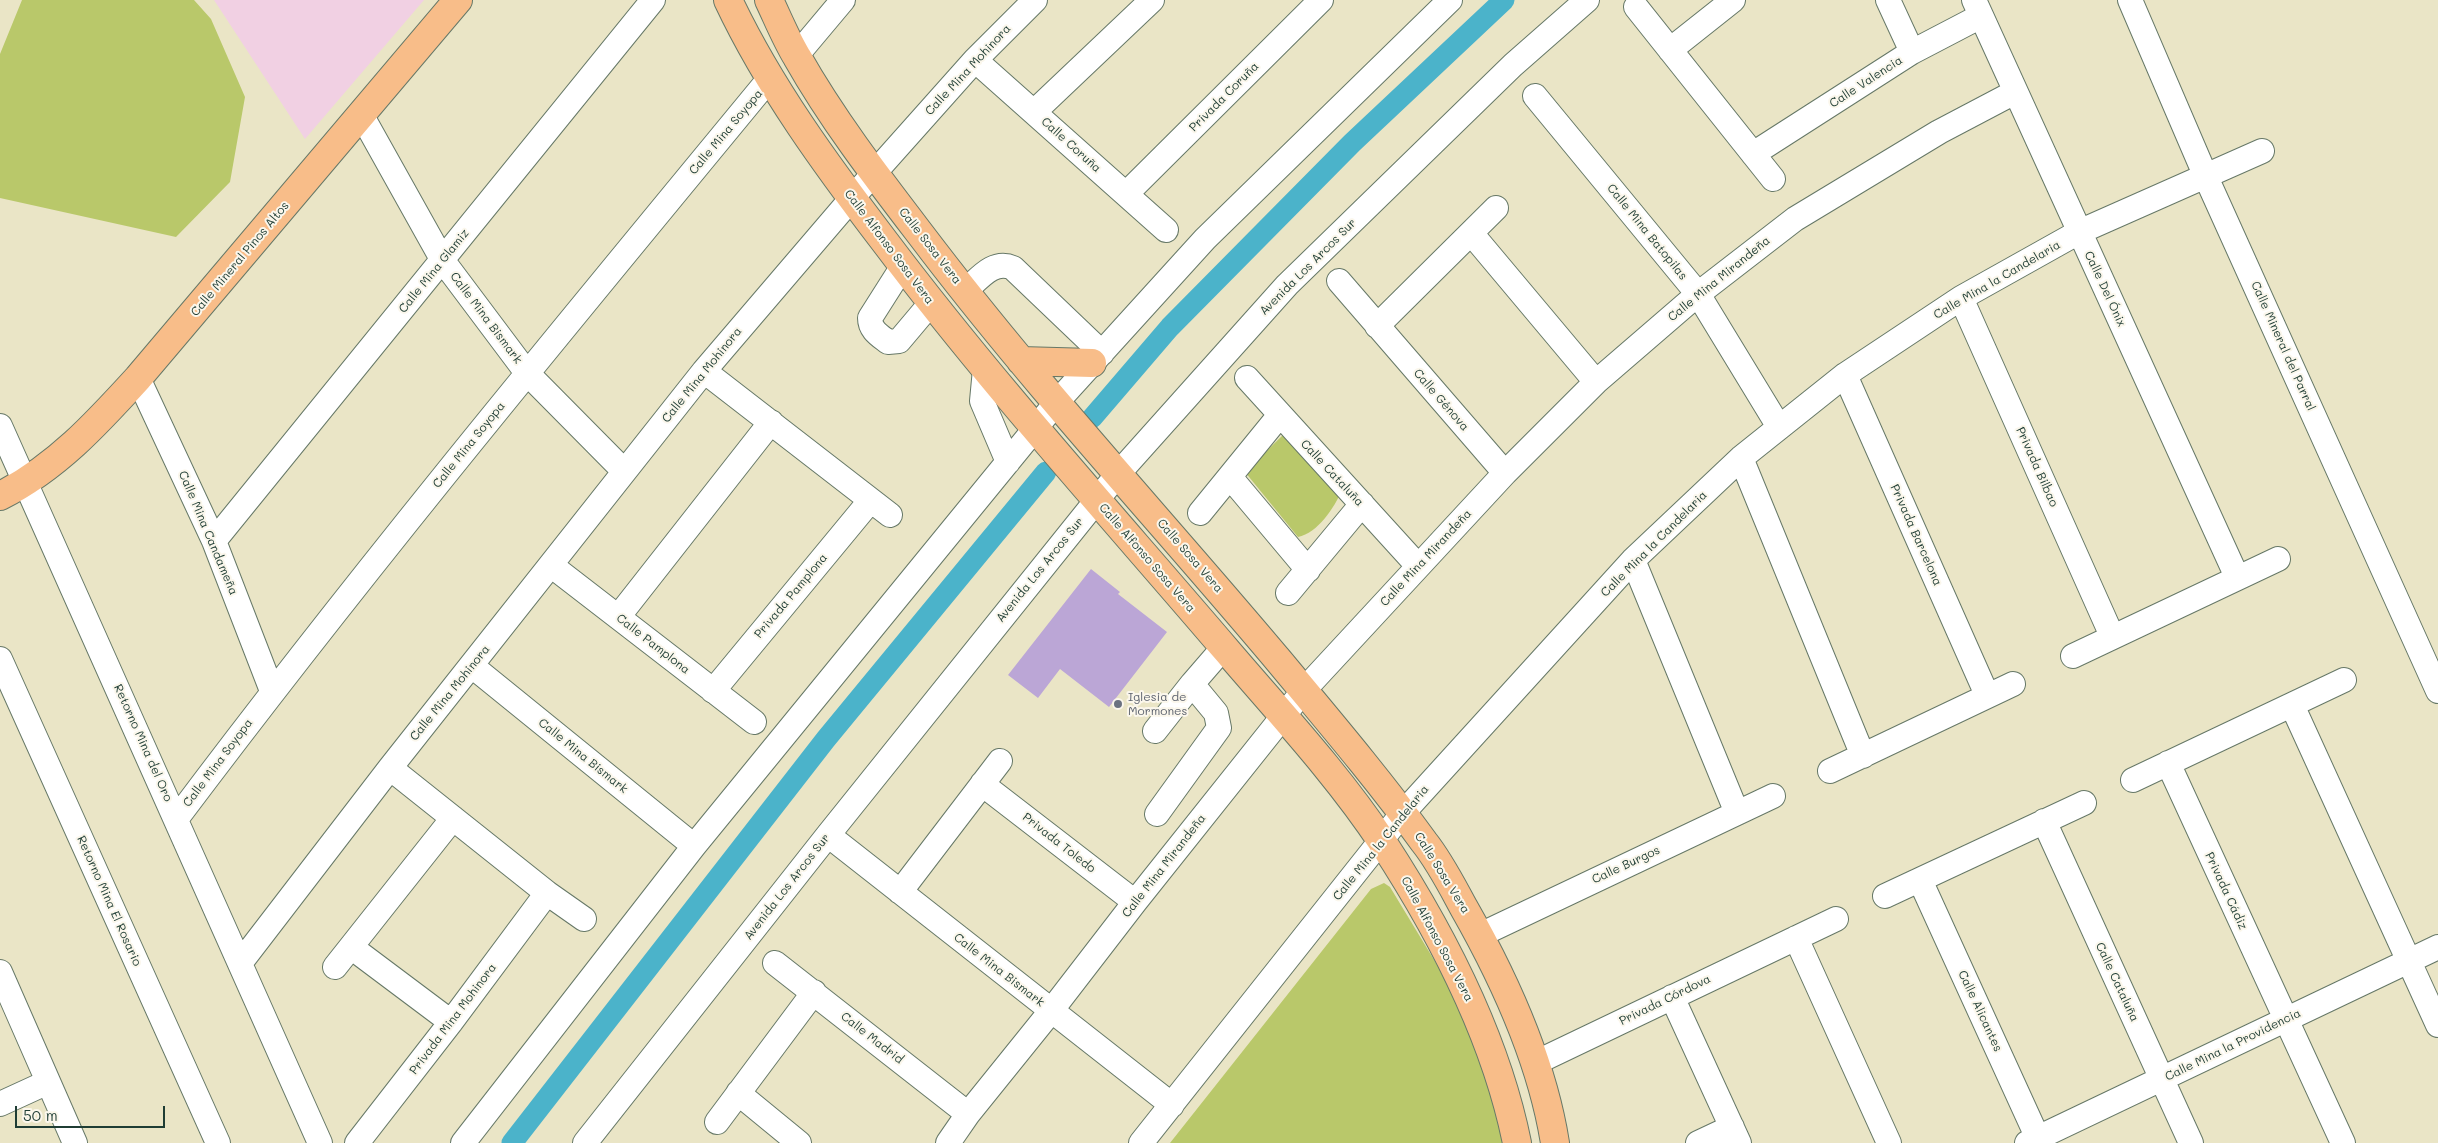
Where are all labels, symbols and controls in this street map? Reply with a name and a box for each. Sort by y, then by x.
street label: Calle Mina Mohinora [922,22,1014,118]
street label: Calle Valencia [1827,53,1905,111]
street label: Privada Coruña [1186,59,1262,135]
street label: Calle Mina Soyopa [686,87,766,177]
street label: Calle Coruña [1038,114,1104,176]
street label: Calle Mina Batopilas [1604,181,1690,283]
street label: Calle Alfonso Sosa Vera [841,187,937,307]
street label: Calle Mineral Pinos Altos [188,199,292,319]
street label: Calle Sosa Vera [896,205,964,287]
street label: Avenida Los Arcos Sur [1257,216,1359,318]
street label: Calle Mina Glamiz [396,226,472,316]
street label: Calle Mina Mirandeña [1665,233,1773,325]
street label: Calle Mina la Candelaria [1931,238,2063,322]
street label: Calle Del Ónix [2081,249,2129,329]
street label: Calle Mina Bismark [447,269,525,367]
street label: Calle Mineral del Parral [2248,279,2318,413]
street label: Calle Mina Mohinora [659,324,745,426]
street label: Calle Génova [1410,366,1472,434]
street label: Calle Mina Soyopa [430,399,508,491]
street label: Privada Bilbao [2013,425,2061,509]
street label: Calle Cataluña [1297,437,1367,509]
street label: Calle Mina Candameña [175,469,241,597]
street label: Privada Barcelona [1887,482,1945,588]
street label: Calle Mina la Candelaria [1598,488,1710,600]
street label: Calle Alfonso Sosa Vera [1096,501,1198,615]
street label: Calle Mina Mirandeña [1377,507,1475,609]
street label: Avenida Los Arcos Sur [993,515,1087,625]
street label: Calle Sosa Vera [1154,516,1226,596]
street label: Privada Pamplona [751,551,831,641]
street label: Calle Pamplona [613,611,693,677]
street label: Calle Mina Mohinora [407,642,493,744]
street label: Retorno Mina del Oro [111,682,175,804]
place label: Iglesia de Mormones [1128,690,1187,718]
marker: Iglesia de Mormones [1112,698,1124,710]
street label: Calle Mina Bismark [535,715,631,797]
street label: Calle Mina Soyopa [180,716,256,810]
street label: Calle Mina la Candelaria [1330,782,1432,904]
street label: Privada Toledo [1020,810,1098,876]
street label: Calle Mina Mirandeña [1119,811,1209,921]
street label: Calle Sosa Vera [1411,830,1473,916]
street label: Avenida Los Arcos Sur [741,831,833,943]
street label: Retorno Mina El Rosario [74,834,144,968]
street label: Calle Burgos [1590,843,1662,887]
street label: Privada Cádiz [2202,850,2250,932]
street label: Calle Alfonso Sosa Vera [1398,874,1476,1004]
street label: Calle Mina Bismark [951,930,1047,1010]
street label: Calle Cataluña [2092,940,2142,1024]
street label: Privada Mina Mohinora [407,961,499,1077]
street label: Calle Alicantes [1955,968,2005,1054]
street label: Privada Córdova [1617,972,1713,1028]
street label: Calle Mina la Providencia [2163,1006,2303,1084]
street label: Calle Madrid [838,1009,906,1067]
scale bar [18,1096,168,1128]
text: 50 m [23,1105,58,1125]

